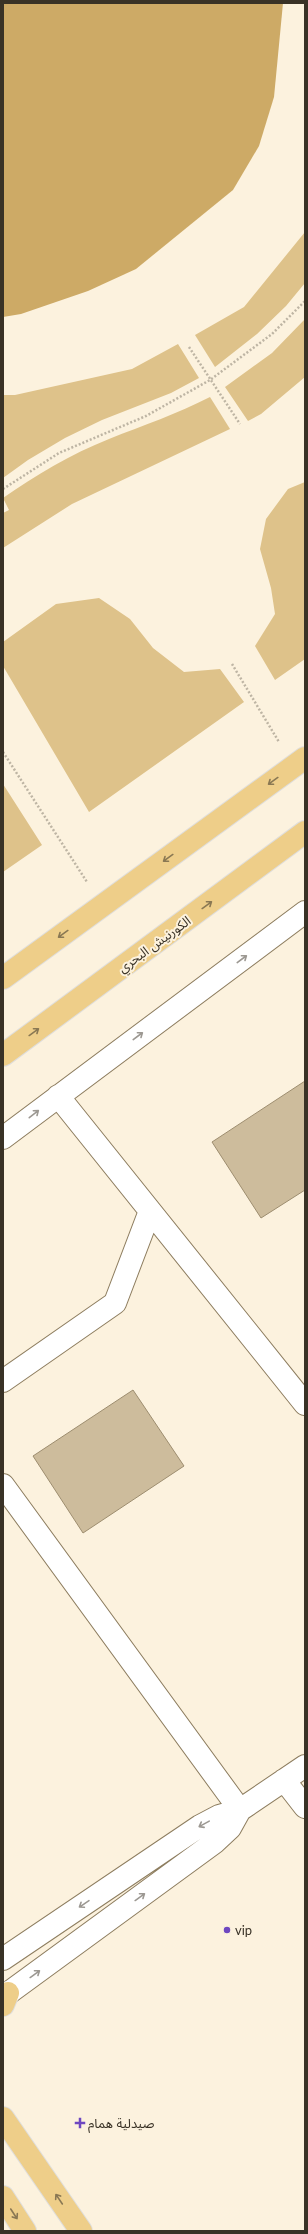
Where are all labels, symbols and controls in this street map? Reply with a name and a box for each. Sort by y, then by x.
one-way arrow [268,777,279,785]
one-way arrow [163,854,174,862]
one-way arrow [201,901,212,909]
street label: الكورنيش البحري [115,912,195,978]
one-way arrow [58,930,69,939]
one-way arrow [236,955,247,963]
one-way arrow [29,1028,40,1036]
one-way arrow [132,1032,143,1041]
one-way arrow [28,1110,39,1119]
one-way arrow [198,1820,210,1828]
one-way arrow [134,1893,145,1901]
one-way arrow [79,1900,90,1908]
place label: vip [235,1922,252,1938]
marker: vip [222,1925,232,1935]
one-way arrow [29,1969,40,1978]
place label: صيدلية همام [88,2115,155,2133]
marker: صيدلية همام [75,2118,85,2128]
one-way arrow [55,2194,63,2205]
one-way arrow [10,2208,18,2219]

